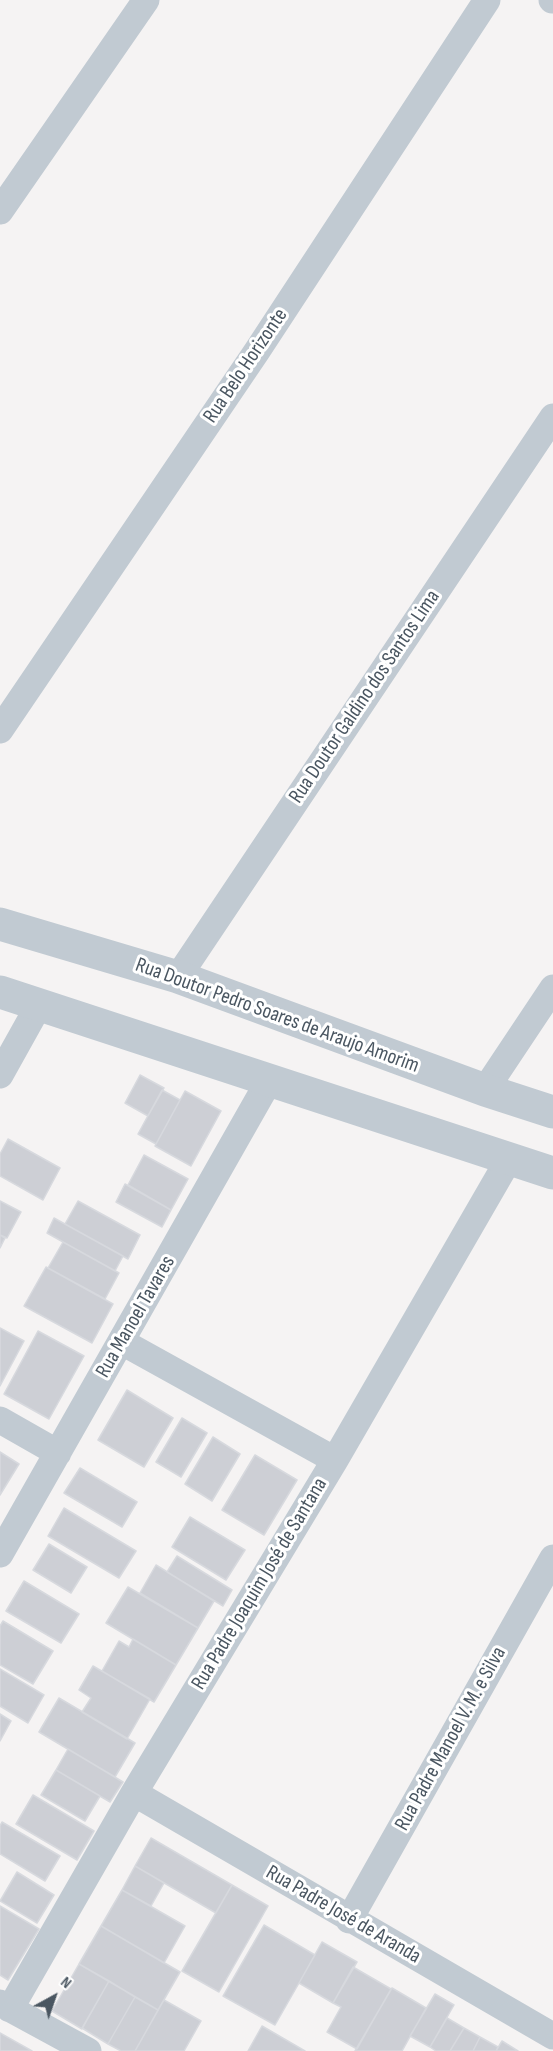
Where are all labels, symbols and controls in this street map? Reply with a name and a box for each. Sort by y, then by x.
street label: Rua Belo Horizonte [198,304,294,428]
street label: Rua Doutor Galdino dos Santos Lima [284,586,446,808]
street label: Rua Doutor Pedro Soares de Araujo Amorim [132,953,422,1079]
street label: Rua Manoel Tavares [91,1252,181,1382]
street label: Rua Padre Joaquim José de Santana [187,1474,333,1694]
street label: Rua Padre Manoel V. M. e Silva [390,1643,512,1835]
street label: Rua Padre José de Aranda [261,1860,425,1970]
north arrow [24,1967,84,2027]
text: N [57,1973,75,1993]

